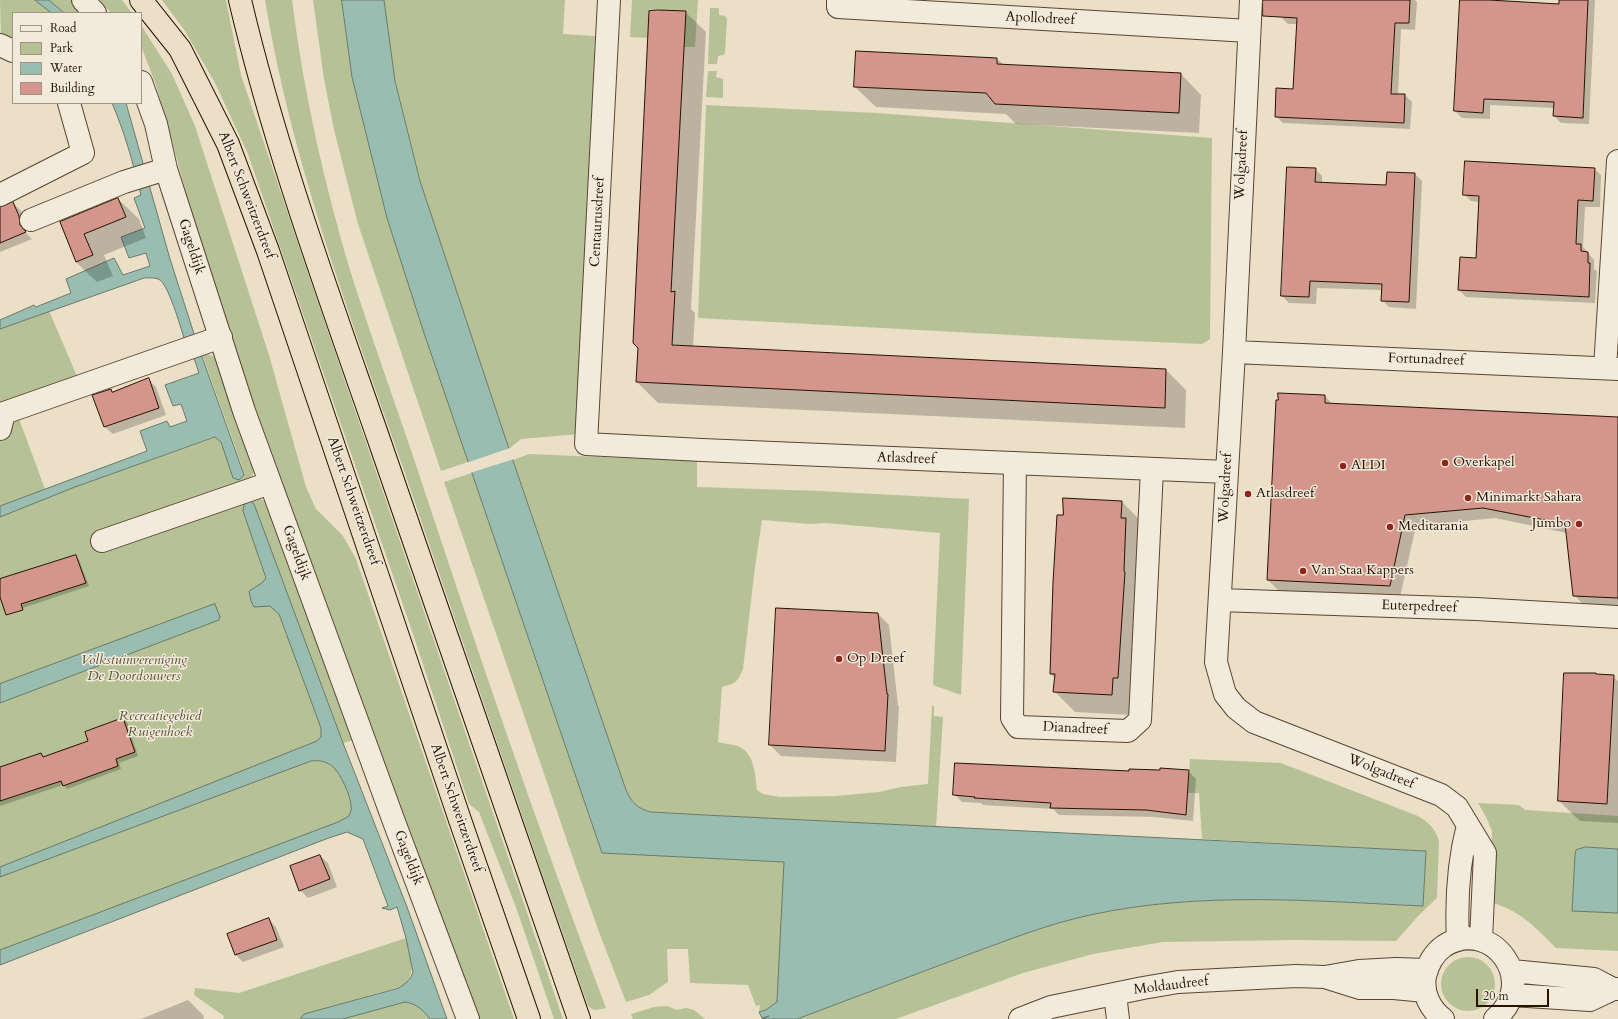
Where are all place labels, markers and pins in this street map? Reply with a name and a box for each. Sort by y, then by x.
place label: Overkapel [1453,455,1515,471]
place label: ALDI [1351,458,1386,474]
marker: Overkapel [1440,458,1450,468]
marker: ALDI [1338,461,1348,471]
place label: Atlasdreef [1256,486,1314,502]
marker: Atlasdreef [1243,489,1253,499]
place label: Minimarkt Sahara [1476,490,1582,506]
marker: Minimarkt Sahara [1463,493,1473,503]
place label: Jumbo [1532,516,1571,532]
place label: Meditarania [1398,519,1469,535]
marker: Jumbo [1574,519,1584,529]
marker: Meditarania [1385,522,1395,532]
place label: Van Staa Kappers [1311,563,1414,579]
marker: Van Staa Kappers [1298,566,1308,576]
place label: Op Dreef [847,651,904,667]
marker: Op Dreef [834,654,844,664]

